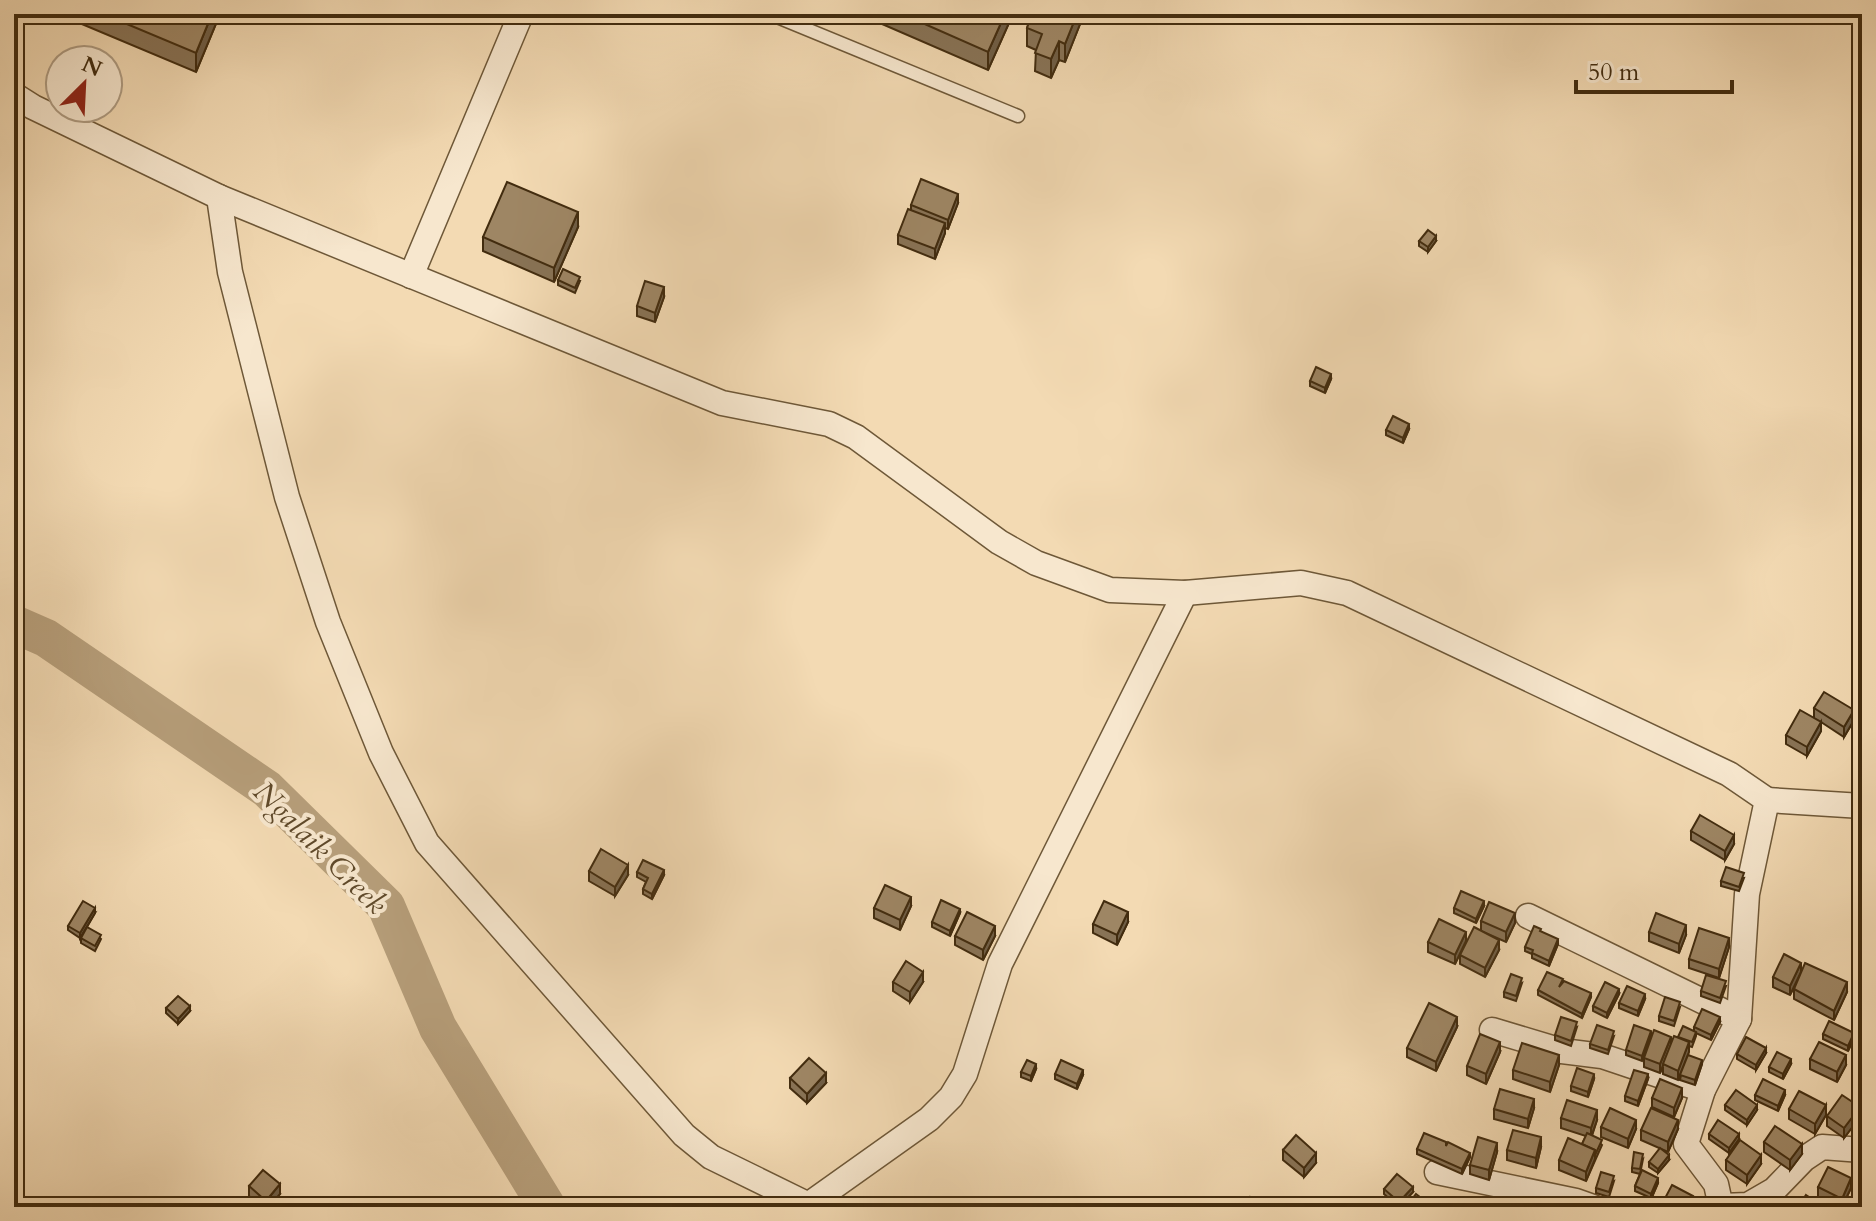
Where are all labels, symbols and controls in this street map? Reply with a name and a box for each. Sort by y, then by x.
north arrow [44,44,124,124]
scale bar [1576,44,1732,94]
text: N [77,49,107,84]
text: 50 m [1588,56,1640,89]
water label: Ngalaik Creek [244,772,396,924]

